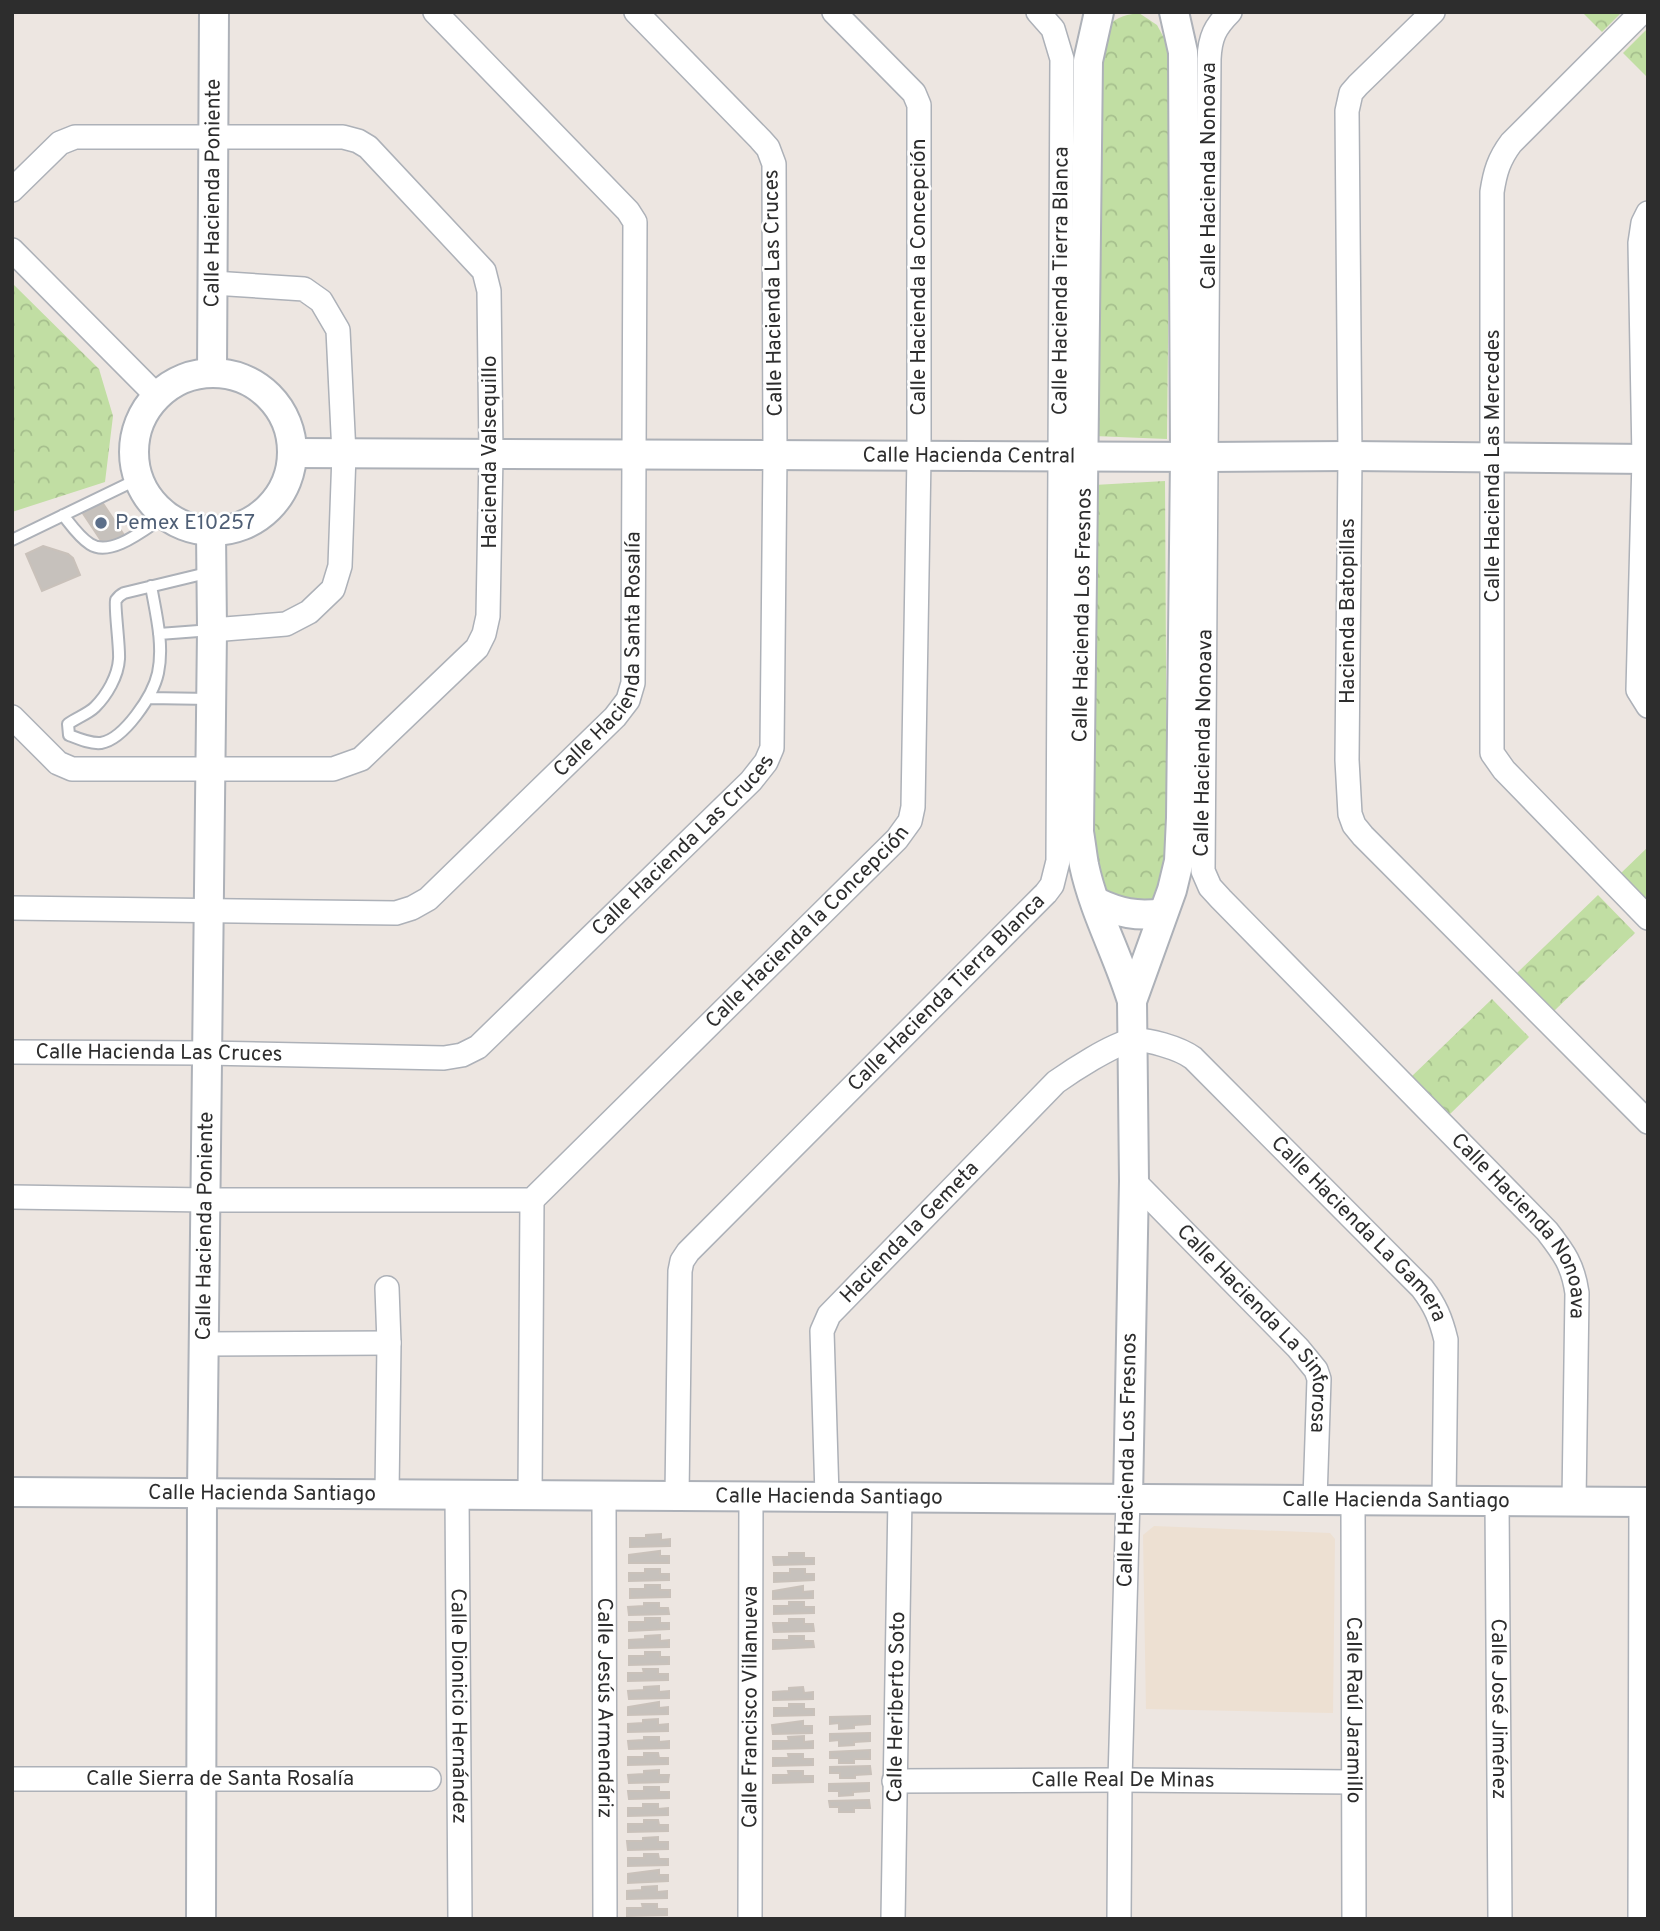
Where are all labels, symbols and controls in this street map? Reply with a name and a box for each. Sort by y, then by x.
street label: Calle Hacienda Nonoava [1196,62,1223,290]
street label: Calle Hacienda Poniente [199,79,227,307]
street label: Calle Hacienda la Concepción [906,138,933,416]
street label: Calle Hacienda Tierra Blanca [1047,146,1075,415]
street label: Calle Hacienda Las Cruces [758,169,790,417]
street label: Calle Hacienda Las Mercedes [1480,329,1507,603]
street label: Hacienda Valsequillo [477,355,504,549]
street label: Calle Hacienda Central [863,442,1075,470]
street label: Calle Hacienda Los Fresnos [1067,487,1099,743]
place label: Pemex E10257 [115,510,255,537]
marker: Pemex E10257 [93,515,109,531]
street label: Hacienda Batopillas [1335,518,1362,704]
street label: Calle Hacienda Santa Rosalía [548,531,647,783]
street label: Calle Hacienda Nonoava [1189,629,1219,857]
street label: Calle Hacienda Las Cruces [586,751,781,942]
street label: Calle Hacienda la Concepción [700,820,916,1034]
street label: Calle Hacienda Tierra Blanca [842,888,1051,1098]
street label: Calle Hacienda Las Cruces [35,1039,283,1068]
street label: Calle Hacienda Poniente [190,1111,220,1341]
street label: Calle Hacienda Nonoava [1445,1127,1591,1319]
street label: Calle Hacienda La Gamera [1265,1130,1453,1326]
street label: Hacienda la Gemeta [834,1155,985,1309]
street label: Calle Hacienda La Sinforosa [1171,1219,1333,1434]
street label: Calle Hacienda Los Fresnos [1112,1332,1144,1588]
street label: Calle Hacienda Santiago [148,1479,376,1508]
street label: Calle Hacienda Santiago [715,1483,943,1511]
street label: Calle Hacienda Santiago [1282,1486,1510,1515]
street label: Calle Francisco Villanueva [737,1586,764,1828]
street label: Calle Dionicio Hernández [444,1588,473,1824]
street label: Calle Jesús Armendáriz [591,1598,618,1818]
street label: Calle Heriberto Soto [881,1611,912,1803]
street label: Calle Raúl Jaramillo [1340,1617,1367,1803]
street label: Calle José Jiménez [1484,1618,1513,1800]
street label: Calle Sierra de Santa Rosalía [86,1766,354,1793]
street label: Calle Real De Minas [1031,1766,1215,1794]

